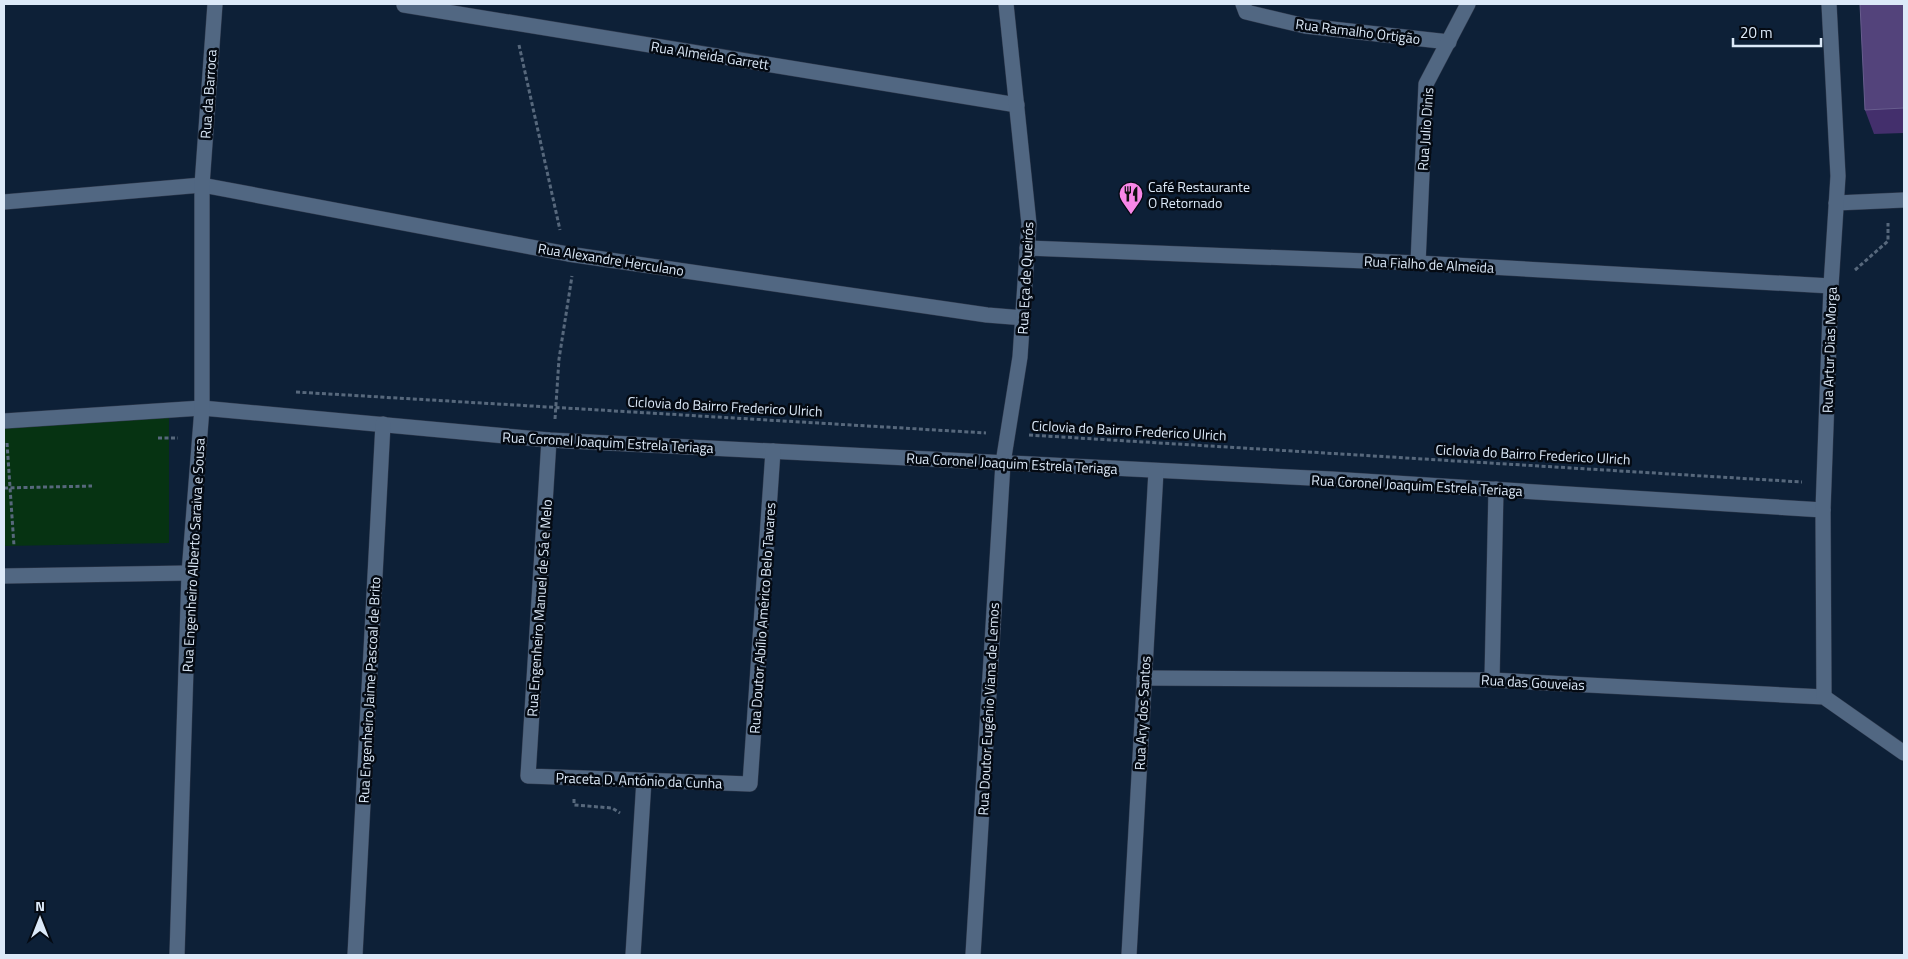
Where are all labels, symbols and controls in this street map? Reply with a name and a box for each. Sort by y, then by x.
street label: Rua Ramalho Ortigão [1295,13,1421,49]
scale bar [1733,15,1820,47]
text: 20 m [1740,21,1773,44]
street label: Rua Almeida Garrett [650,35,771,75]
street label: Rua da Barroca [194,49,222,139]
street label: Rua Julio Dinis [1412,87,1438,171]
place label: Café Restaurante O Retornado [1148,176,1250,213]
restaurant icon: Café Restaurante O Retornado [1118,181,1144,215]
street label: Rua Eça de Queirós [1012,221,1038,335]
street label: Rua Alexandre Herculano [536,237,686,281]
street label: Rua Fialho de Almeida [1363,250,1495,278]
street label: Rua Artur Dias Morga [1816,287,1842,413]
street label: Ciclovia do Bairro Frederico Ulrich [627,390,823,422]
street label: Ciclovia do Bairro Frederico Ulrich [1031,414,1227,446]
street label: Rua Coronel Joaquim Estrela Teriaga [502,426,714,458]
street label: Rua Engenheiro Alberto Saraiva e Sousa [176,437,210,673]
street label: Ciclovia do Bairro Frederico Ulrich [1435,438,1631,470]
street label: Rua Coronel Joaquim Estrela Teriaga [906,447,1118,479]
street label: Rua Coronel Joaquim Estrela Teriaga [1311,469,1523,501]
street label: Rua Engenheiro Manuel de Sá e Melo [521,499,557,717]
street label: Rua Doutor Abílio Américo Belo Tavares [743,502,781,734]
street label: Rua Engenheiro Jaime Pascoal de Brito [353,576,385,804]
street label: Rua Doutor Eugénio Viana de Lemos [972,602,1004,816]
street label: Rua Ary dos Santos [1129,655,1155,771]
street label: Rua das Gouveias [1481,669,1585,695]
street label: Praceta D. António da Cunha [555,767,723,793]
north arrow [15,894,65,944]
text: N [35,895,45,916]

